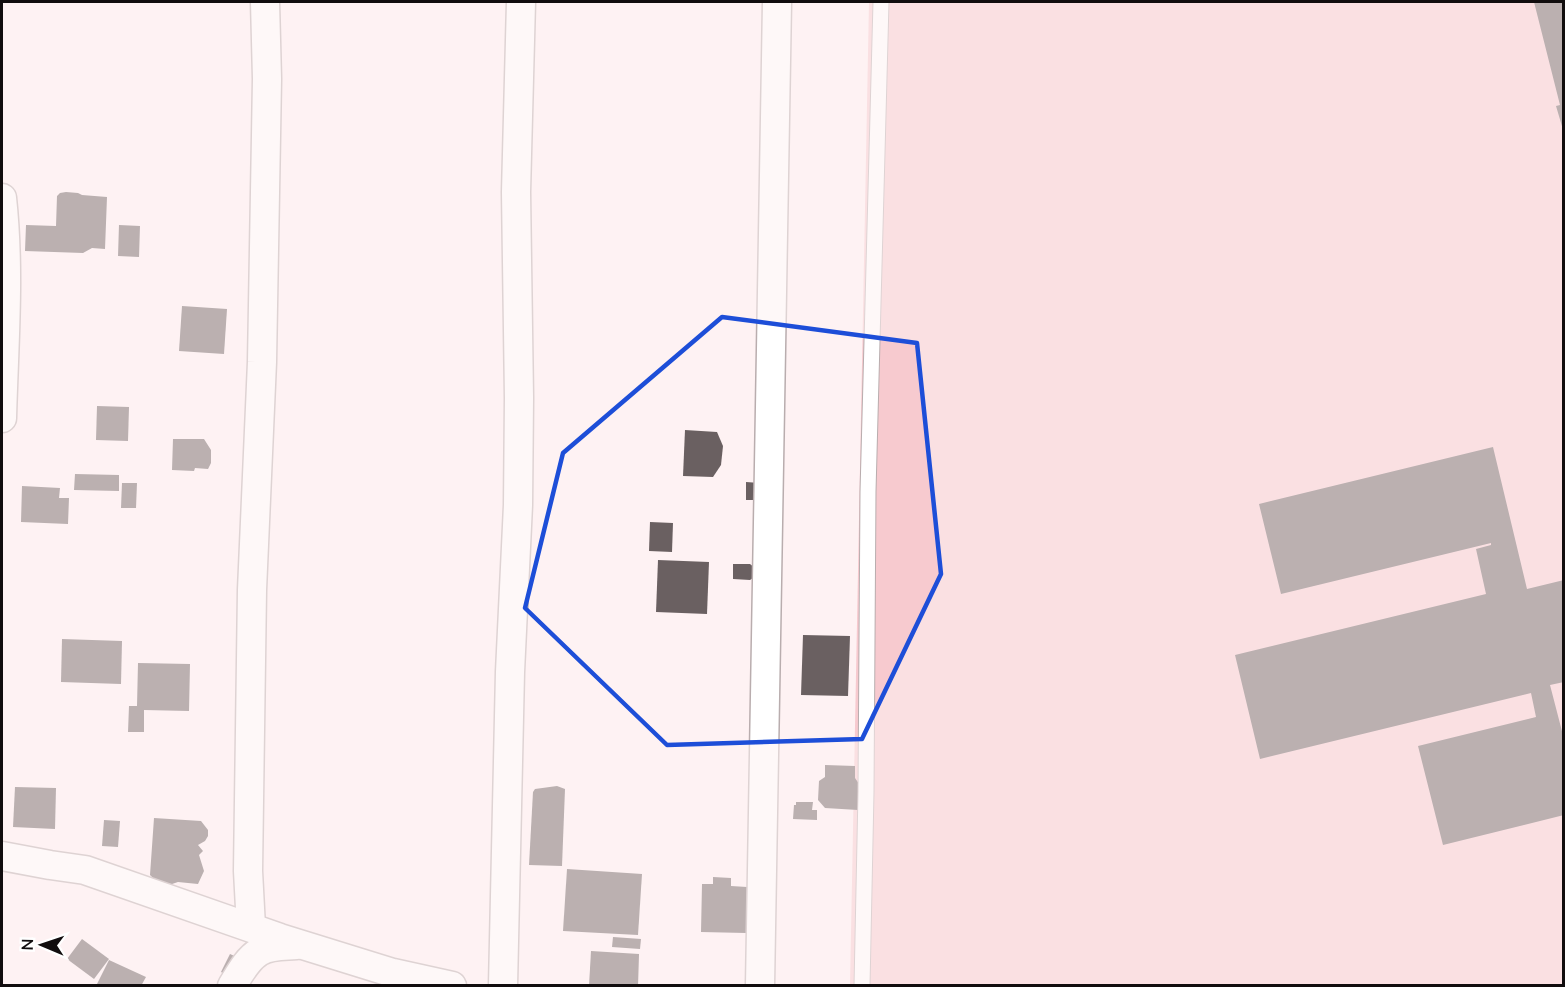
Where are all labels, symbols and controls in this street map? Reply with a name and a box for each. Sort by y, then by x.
north arrow [12,915,72,975]
text: N [17,938,39,951]

